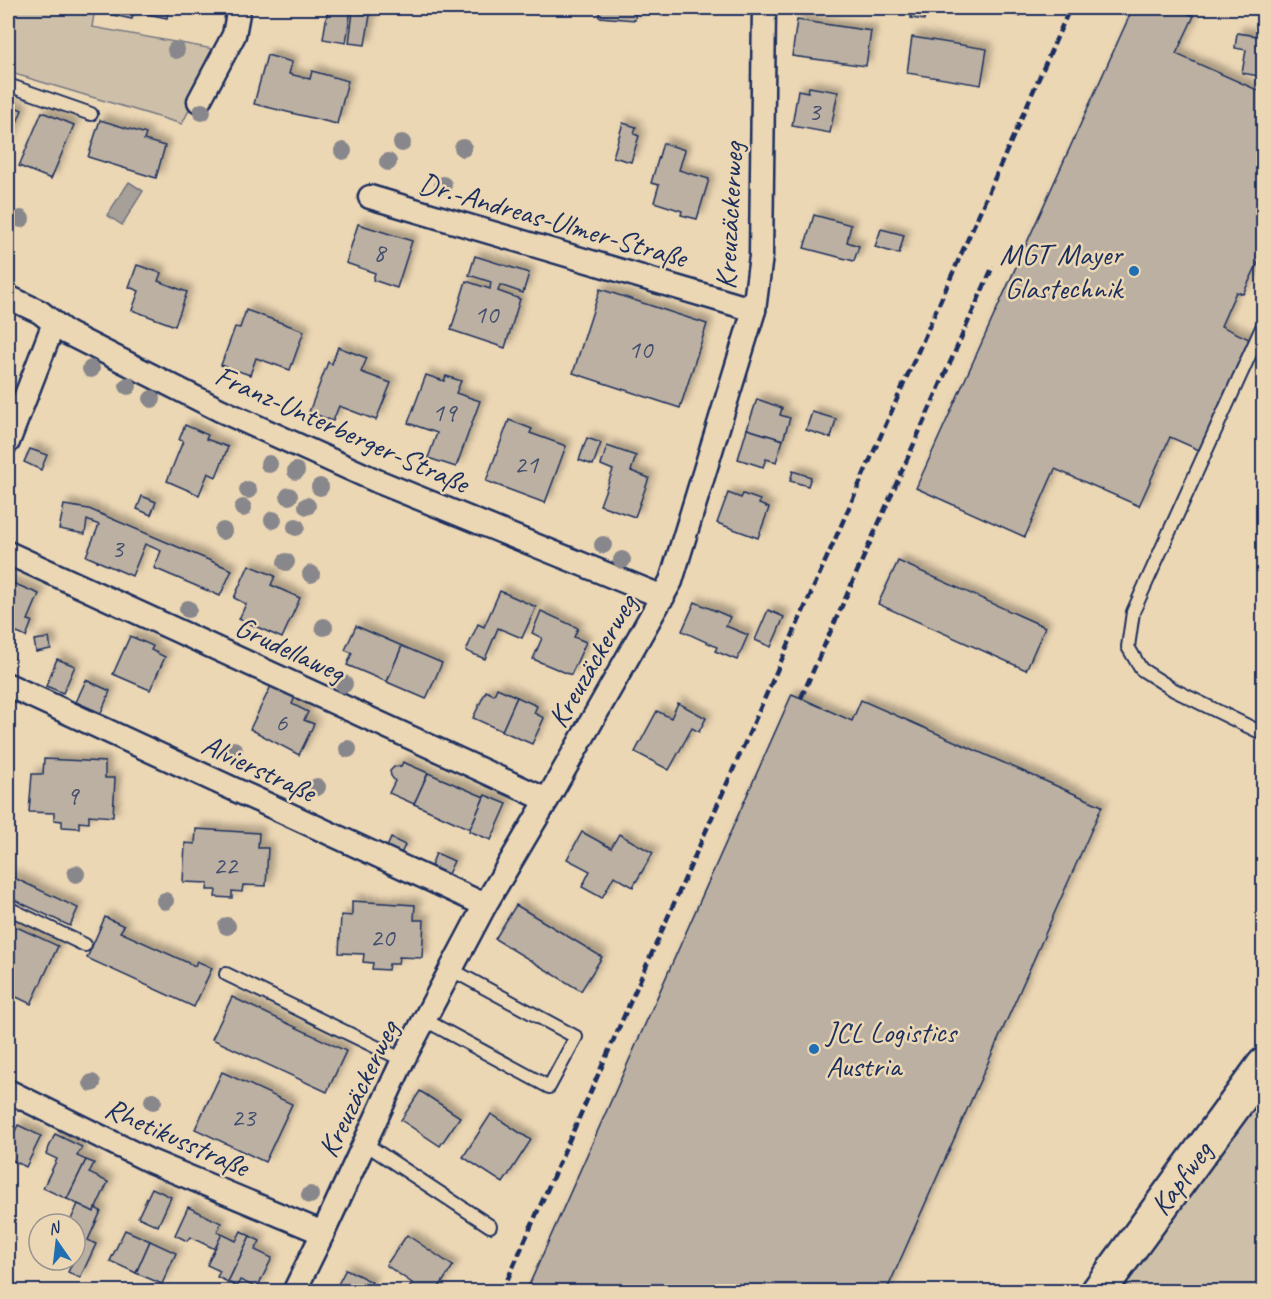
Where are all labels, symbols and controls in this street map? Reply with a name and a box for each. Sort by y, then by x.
house number: 3 [808,94,822,128]
street label: Kreuzäckerweg [706,139,752,291]
street label: Dr.-Andreas-Ulmer-Straße [415,164,693,277]
house number: 8 [373,235,388,269]
place label: MGT Mayer Glastechnik [1000,235,1124,307]
marker: MGT Mayer Glastechnik [1127,264,1141,278]
house number: 10 [474,297,500,331]
house number: 10 [628,332,654,366]
street label: Franz-Unterberger-Straße [209,356,477,503]
house number: 19 [432,395,458,429]
house number: 21 [514,447,540,481]
house number: 3 [111,531,125,565]
street label: Kreuzäckerweg [539,586,646,734]
street label: Grudellaweg [229,607,353,692]
house number: 6 [275,705,288,739]
street label: Alvierstraße [196,725,324,812]
house number: 9 [66,778,80,812]
house number: 22 [213,848,239,882]
house number: 20 [370,920,396,954]
street label: Kreuzäckerweg [309,1012,408,1163]
place label: JCL Logistics Austria [824,1013,959,1085]
marker: JCL Logistics Austria [807,1042,821,1056]
street label: Rhetikusstraße [99,1088,257,1186]
house number: 23 [231,1100,257,1134]
street label: Kapfweg [1141,1132,1222,1223]
north arrow [27,1212,87,1272]
text: N [46,1217,64,1239]

